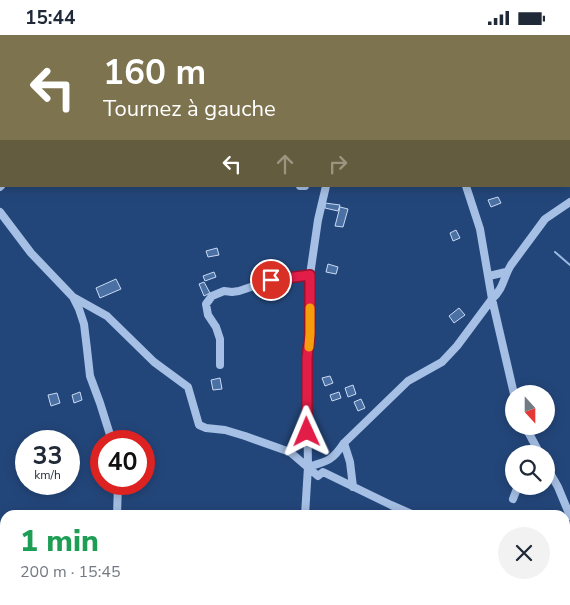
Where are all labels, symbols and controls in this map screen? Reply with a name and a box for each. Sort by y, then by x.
text: 15:44 [25,5,75,31]
text: 160 m [103,49,206,96]
icon: left [20,55,85,120]
text: Tournez à gauche [103,94,276,124]
icon: left [218,150,246,178]
icon: ahead [271,150,299,178]
icon: right [324,150,352,178]
pin [250,259,292,301]
icon: arrive [257,266,285,294]
north arrow [505,385,555,435]
map controls [505,385,555,495]
position arrow [280,405,332,457]
speed limit sign: 40 [90,430,155,495]
text: 33 [32,439,63,473]
button: search [505,445,555,495]
text: km/h [34,467,61,483]
text: 1 min [20,521,99,562]
button: close [498,527,550,579]
text: 200 m · 15:45 [20,561,121,583]

